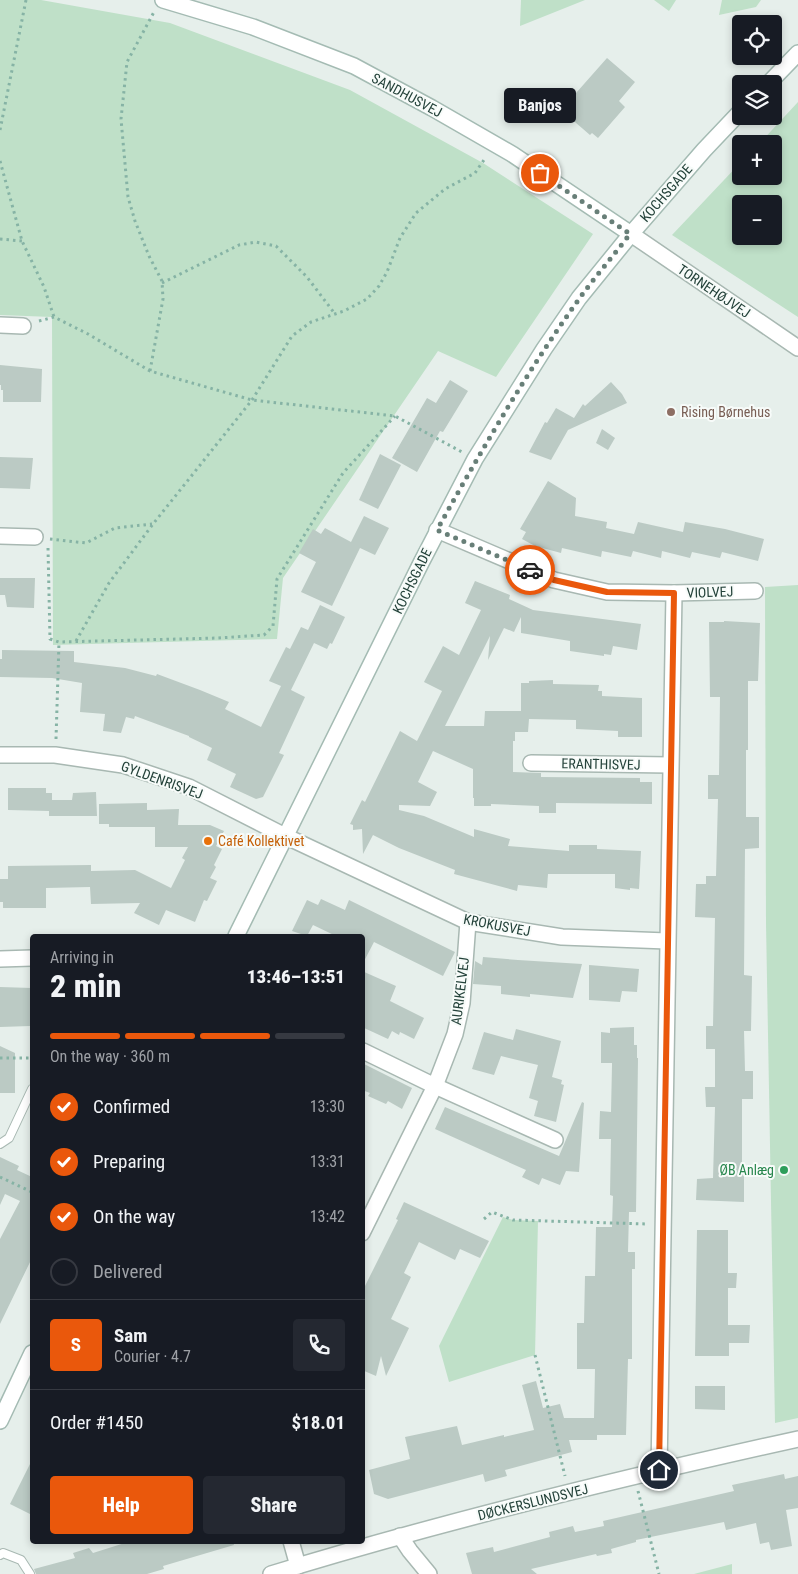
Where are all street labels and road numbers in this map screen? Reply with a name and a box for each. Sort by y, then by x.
street label: SANDHUSVEJ [369,70,445,120]
street label: KOCHSGADE [637,161,695,225]
street label: TORNEHØJVEJ [675,261,753,321]
street label: KOCHSGADE [389,546,435,616]
street label: VIOLVEJ [686,583,734,601]
street label: ERANTHISVEJ [561,755,641,773]
street label: GYLDENRISVEJ [119,758,205,802]
street label: KROKUSVEJ [462,911,532,939]
street label: AURIKELVEJ [448,956,472,1026]
street label: DØCKERSLUNDSVEJ [476,1481,590,1523]

